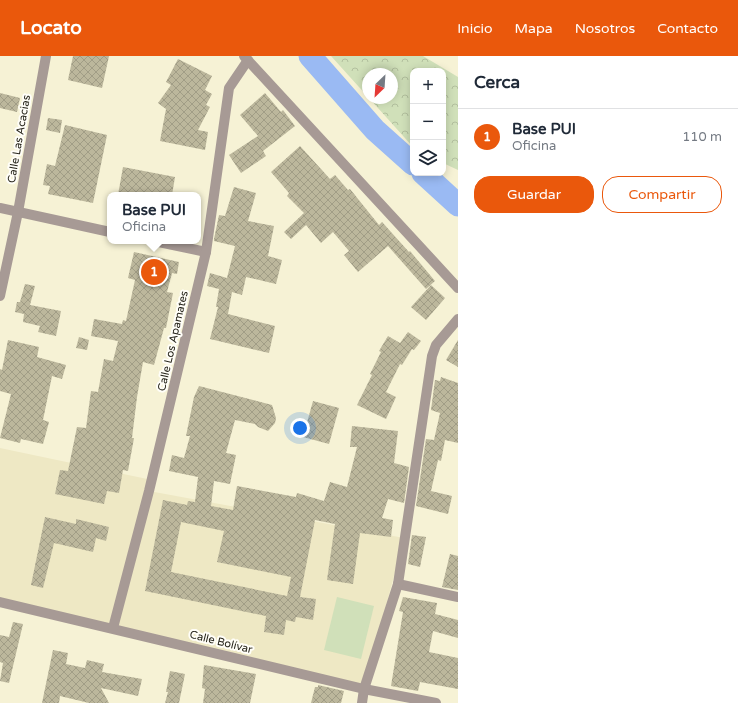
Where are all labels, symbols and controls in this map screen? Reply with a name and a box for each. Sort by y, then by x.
text: Locato [20,17,82,39]
text: Inicio [457,20,493,37]
text: Mapa [515,20,553,37]
text: Nosotros [575,20,635,37]
text: Contacto [657,20,718,37]
north arrow [362,68,398,104]
map controls [410,68,446,176]
button: + [410,68,446,104]
text: Cerca [474,72,520,93]
street label: Calle Las Acacias [5,94,33,184]
button: − [410,104,446,140]
text: Base PUI [512,120,576,138]
text: 1 [483,129,491,145]
text: 110 m [682,129,722,145]
text: Oficina [512,138,556,154]
button: layers [410,140,446,176]
button: Guardar [474,176,594,213]
button: Compartir [602,176,722,213]
popup [107,192,201,244]
text: Base PUI [122,201,186,219]
text: Oficina [122,219,166,235]
pin: 1 [141,257,167,287]
street label: Calle Los Apamates [155,290,191,392]
your location [290,418,310,438]
street label: Calle Bolívar [188,628,255,656]

